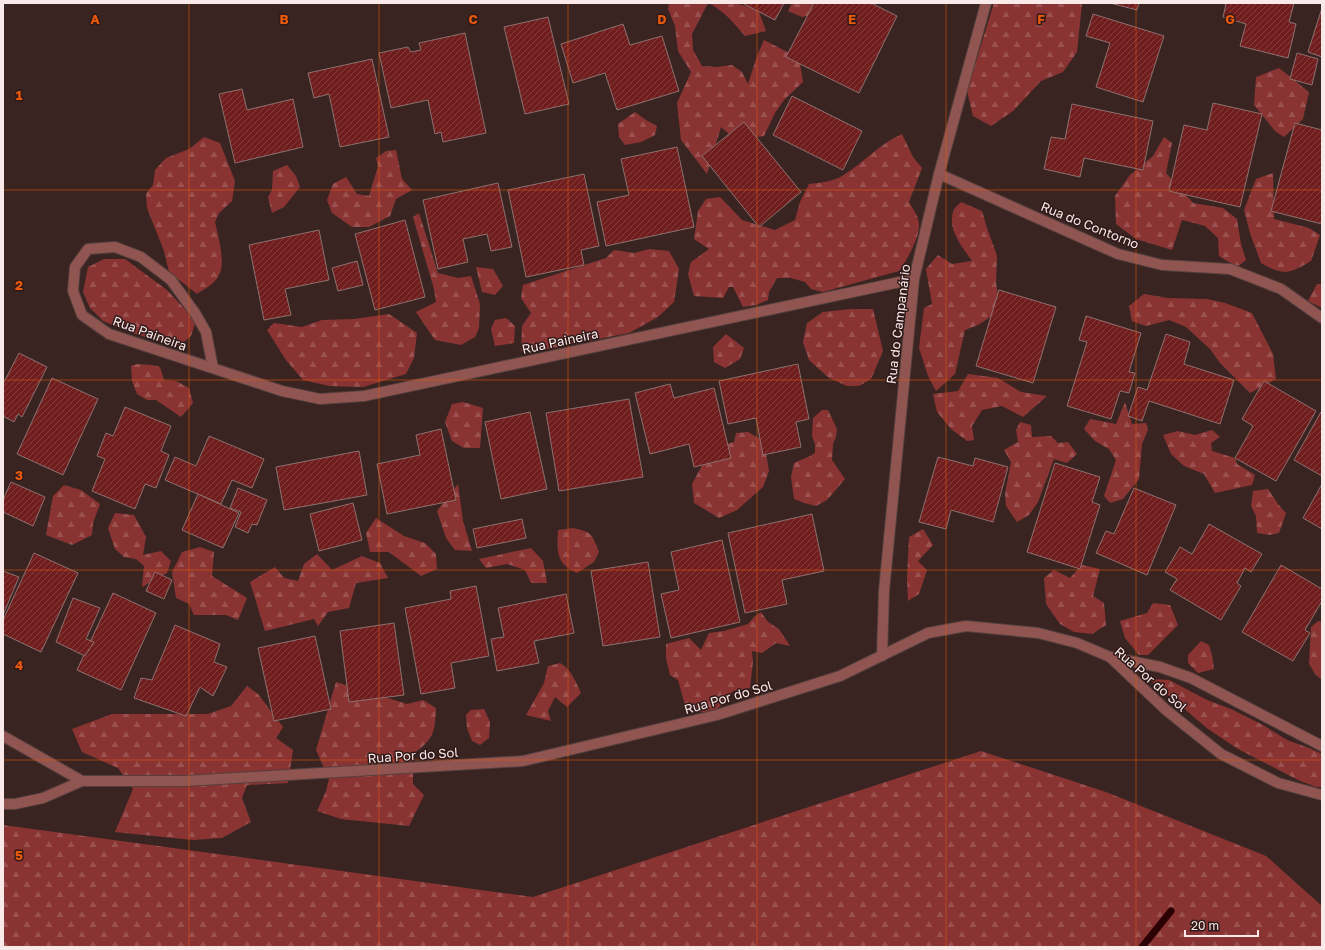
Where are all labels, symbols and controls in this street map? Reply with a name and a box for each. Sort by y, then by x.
text: A [90,11,100,27]
text: B [279,11,289,27]
text: C [468,11,478,27]
text: D [657,11,667,27]
text: E [848,11,856,27]
text: F [1037,11,1045,27]
text: G [1225,11,1235,27]
text: 1 [16,87,23,103]
street label: Rua do Contorno [1039,198,1142,252]
street label: Rua do Campanário [883,263,913,385]
text: 2 [15,277,23,293]
street label: Rua Paineira [111,312,189,354]
street label: Rua Paineira [520,325,600,357]
text: 3 [15,467,23,483]
street label: Rua Por do Sol [1111,643,1191,715]
text: 4 [15,657,23,673]
street label: Rua Por do Sol [682,677,774,717]
street label: Rua Por do Sol [367,744,459,766]
text: 5 [15,847,23,863]
scale bar [1185,912,1258,938]
text: 20 m [1191,918,1219,933]

